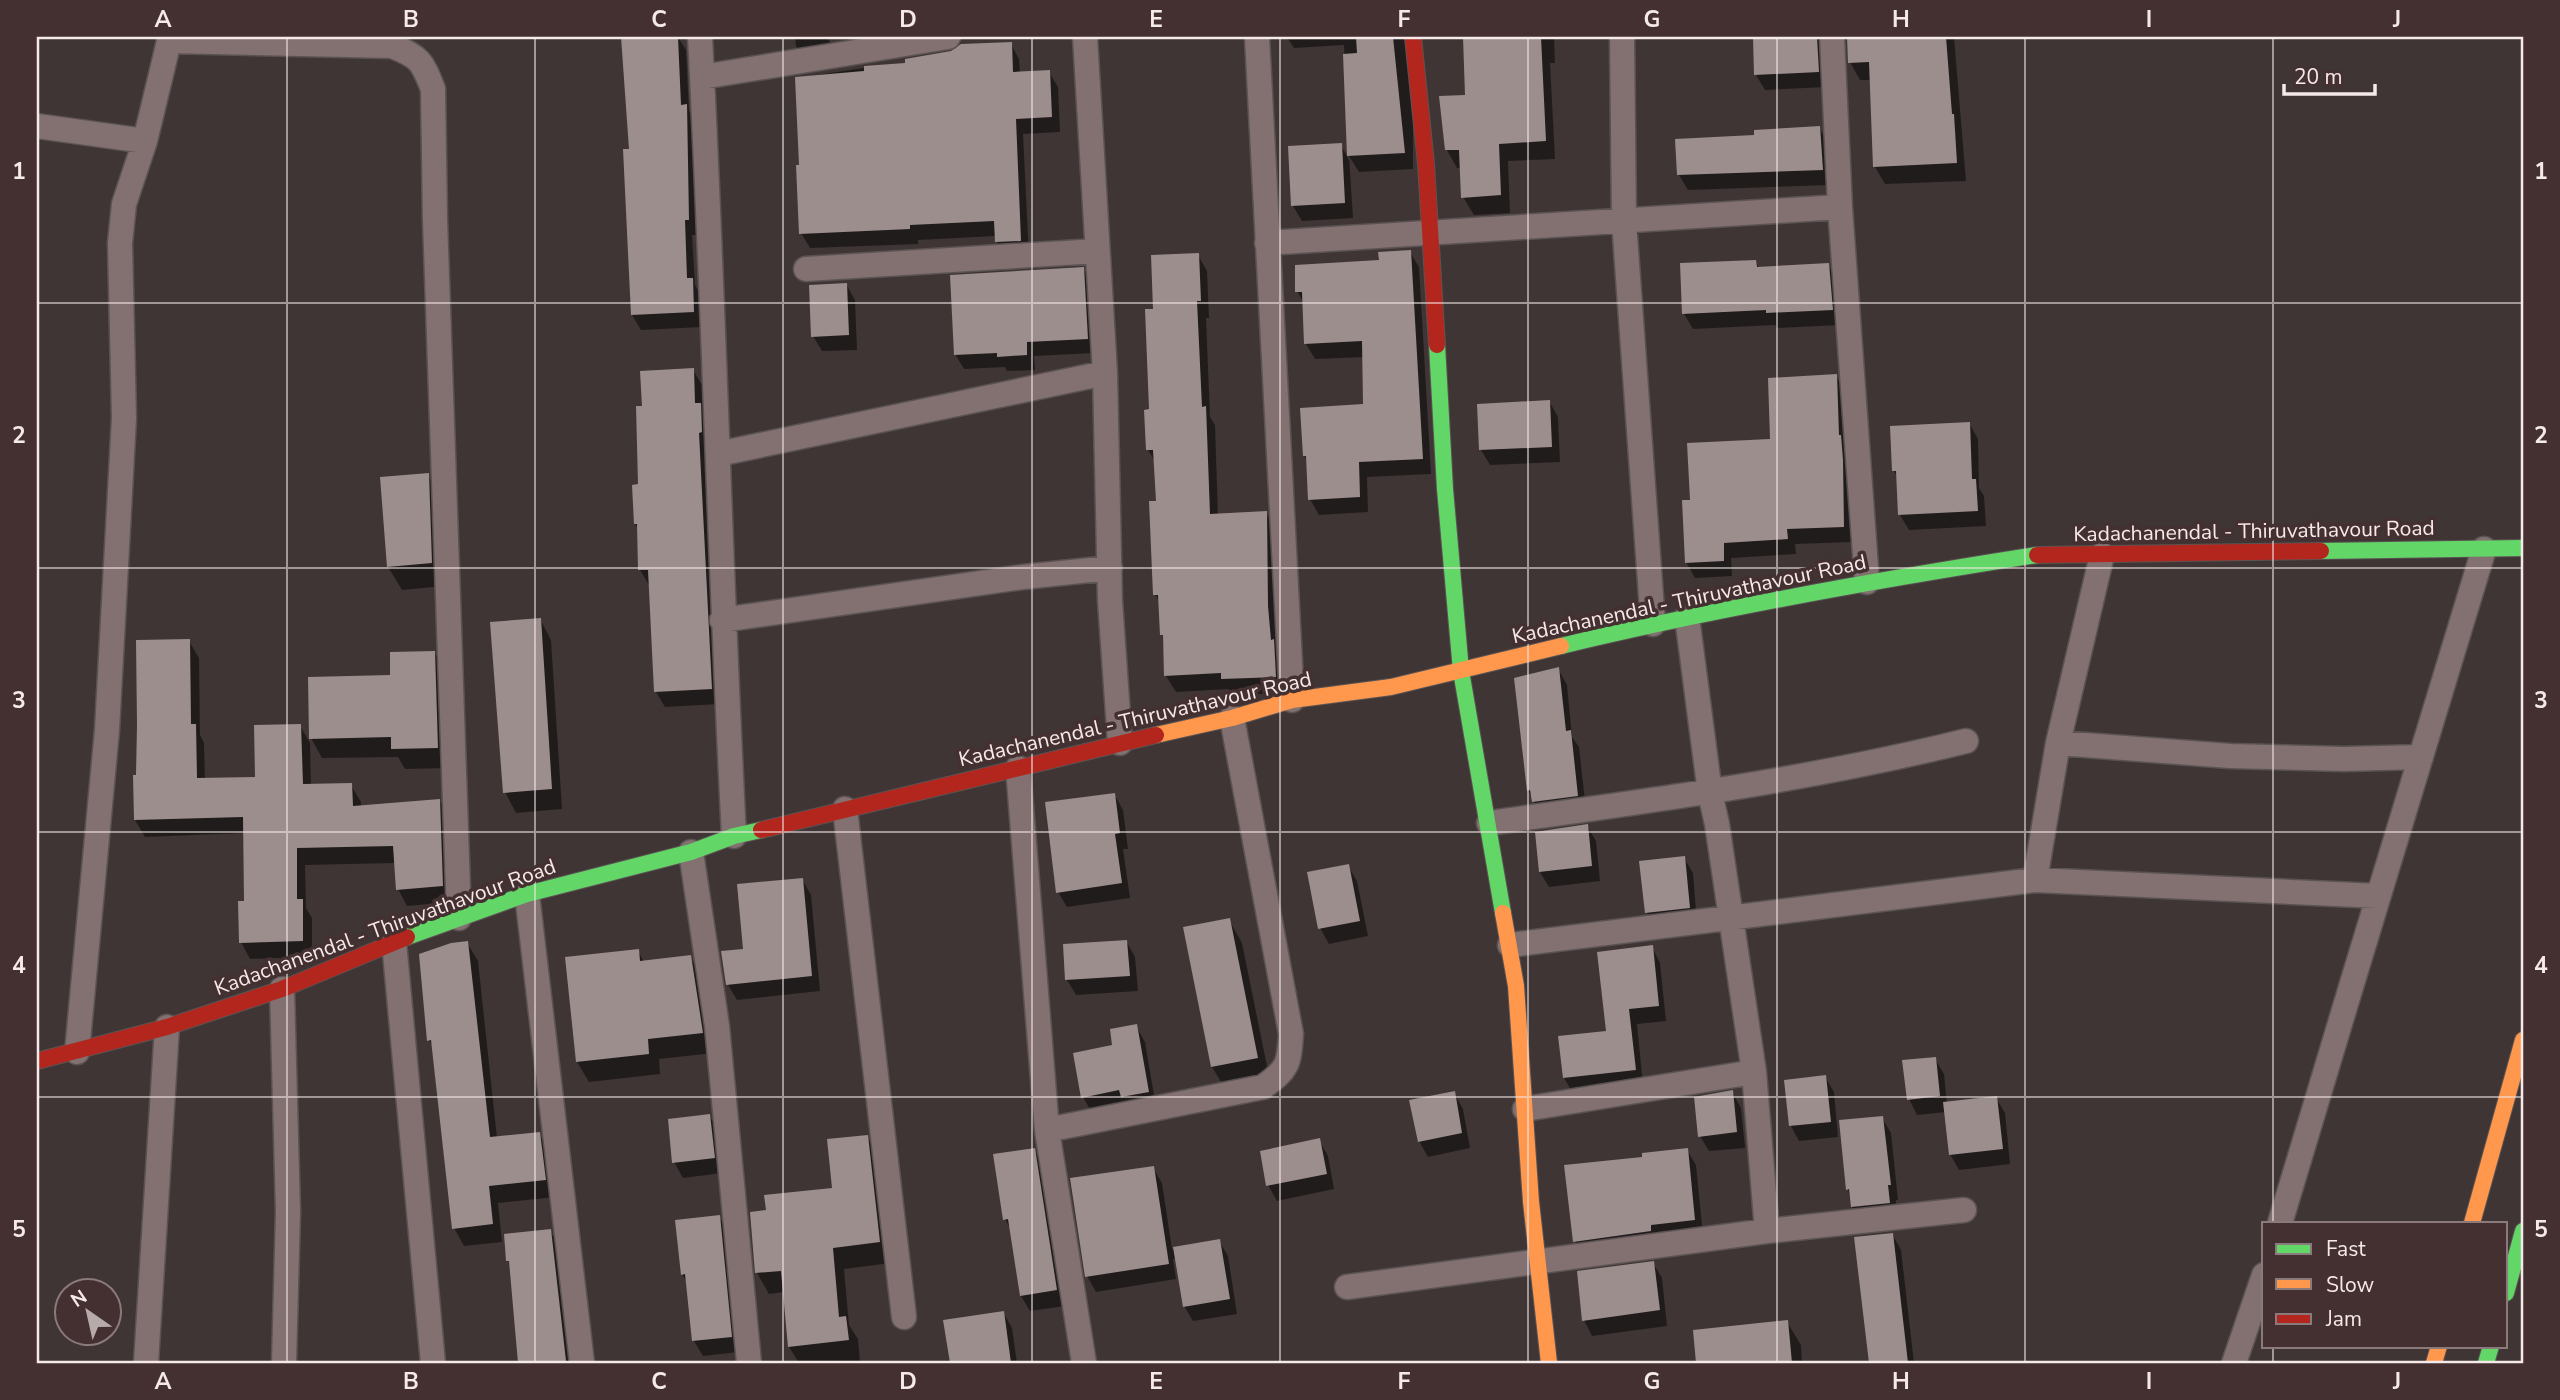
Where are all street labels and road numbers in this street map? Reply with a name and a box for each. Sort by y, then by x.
street label: Kadachanendal - Thiruvathavour Road [2073,514,2435,548]
street label: Kadachanendal - Thiruvathavour Road [1509,548,1869,650]
street label: Kadachanendal - Thiruvathavour Road [956,665,1314,773]
street label: Kadachanendal - Thiruvathavour Road [210,852,560,1002]

